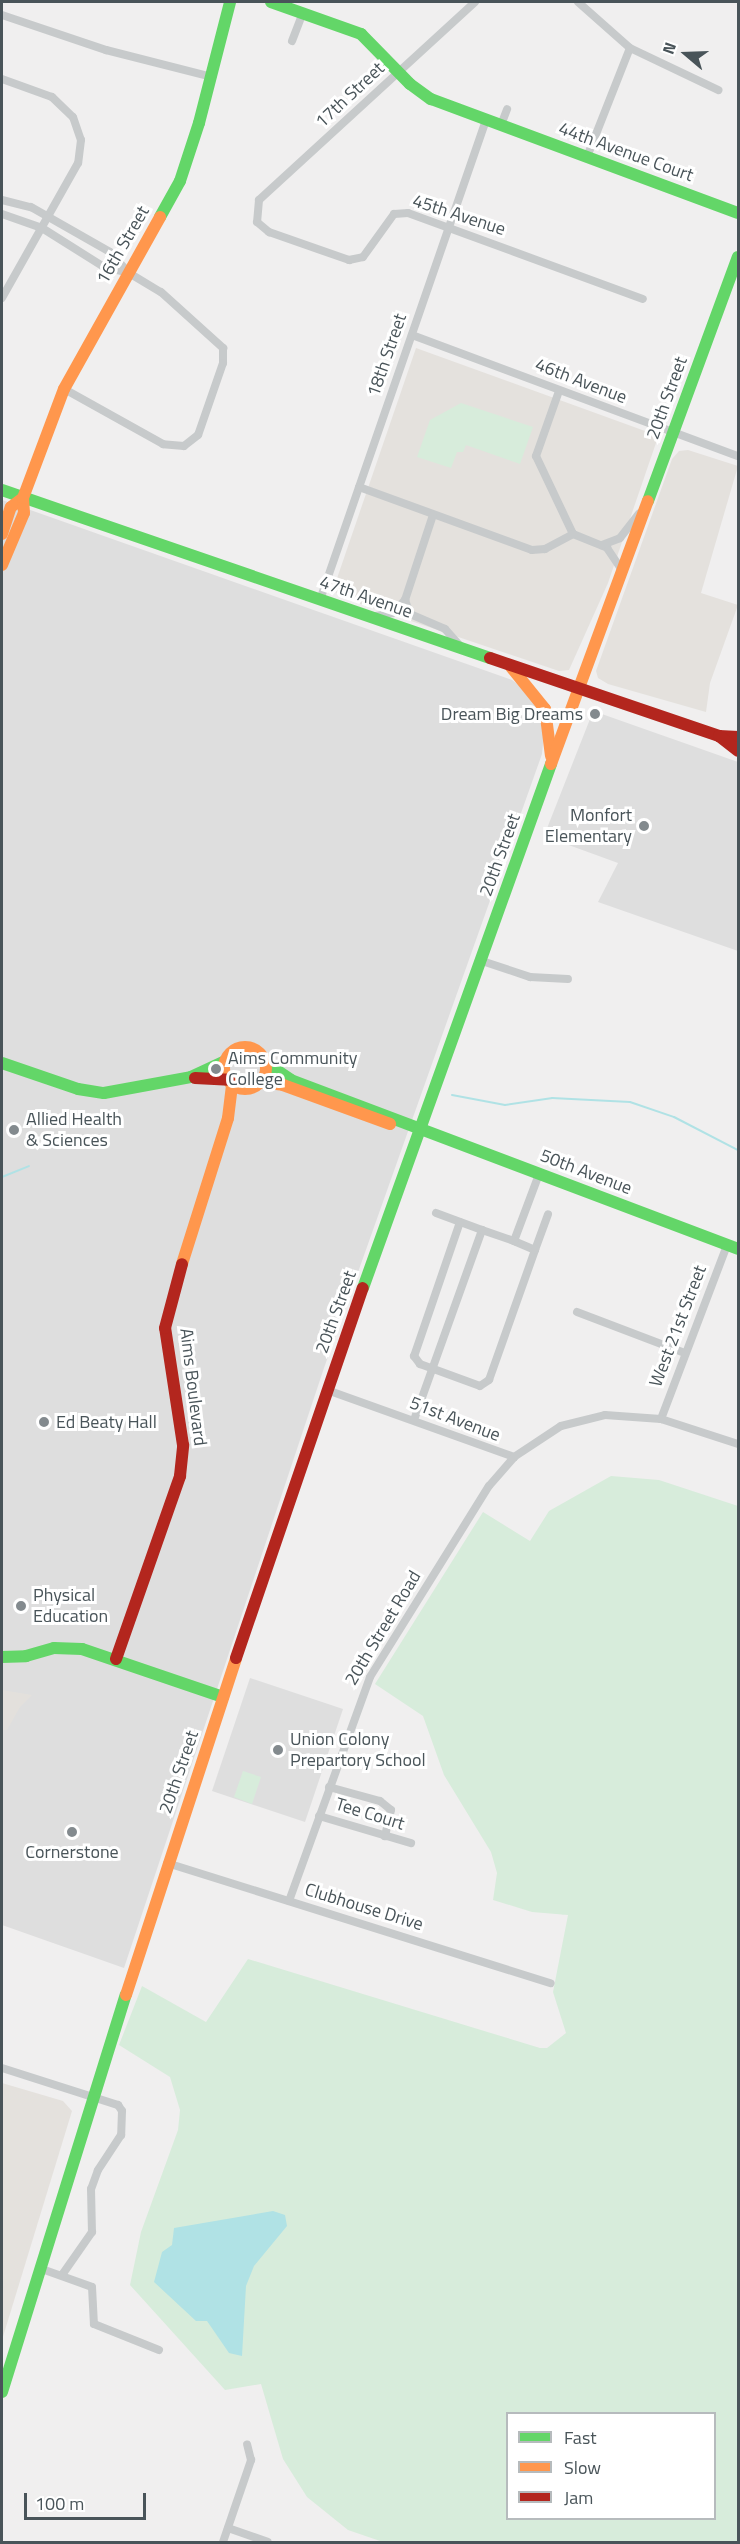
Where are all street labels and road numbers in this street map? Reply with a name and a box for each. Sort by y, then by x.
street label: 17th Street [311,58,389,132]
street label: 44th Avenue Court [556,118,696,186]
street label: 45th Avenue [410,190,508,240]
street label: 16th Street [92,202,154,288]
street label: 18th Street [363,311,411,399]
street label: 46th Avenue [532,354,630,408]
street label: 20th Street [642,354,692,442]
street label: 47th Avenue [317,571,415,623]
street label: 20th Street [475,811,525,899]
street label: 50th Avenue [537,1145,635,1199]
street label: West 21st Street [645,1262,711,1390]
street label: 20th Street [311,1268,361,1356]
street label: Aims Boulevard [175,1327,211,1447]
street label: 51st Avenue [407,1392,503,1446]
street label: 20th Street Road [340,1567,426,1689]
street label: 20th Street [155,1728,203,1816]
street label: Tee Court [333,1793,407,1835]
street label: Clubhouse Drive [302,1879,426,1935]

